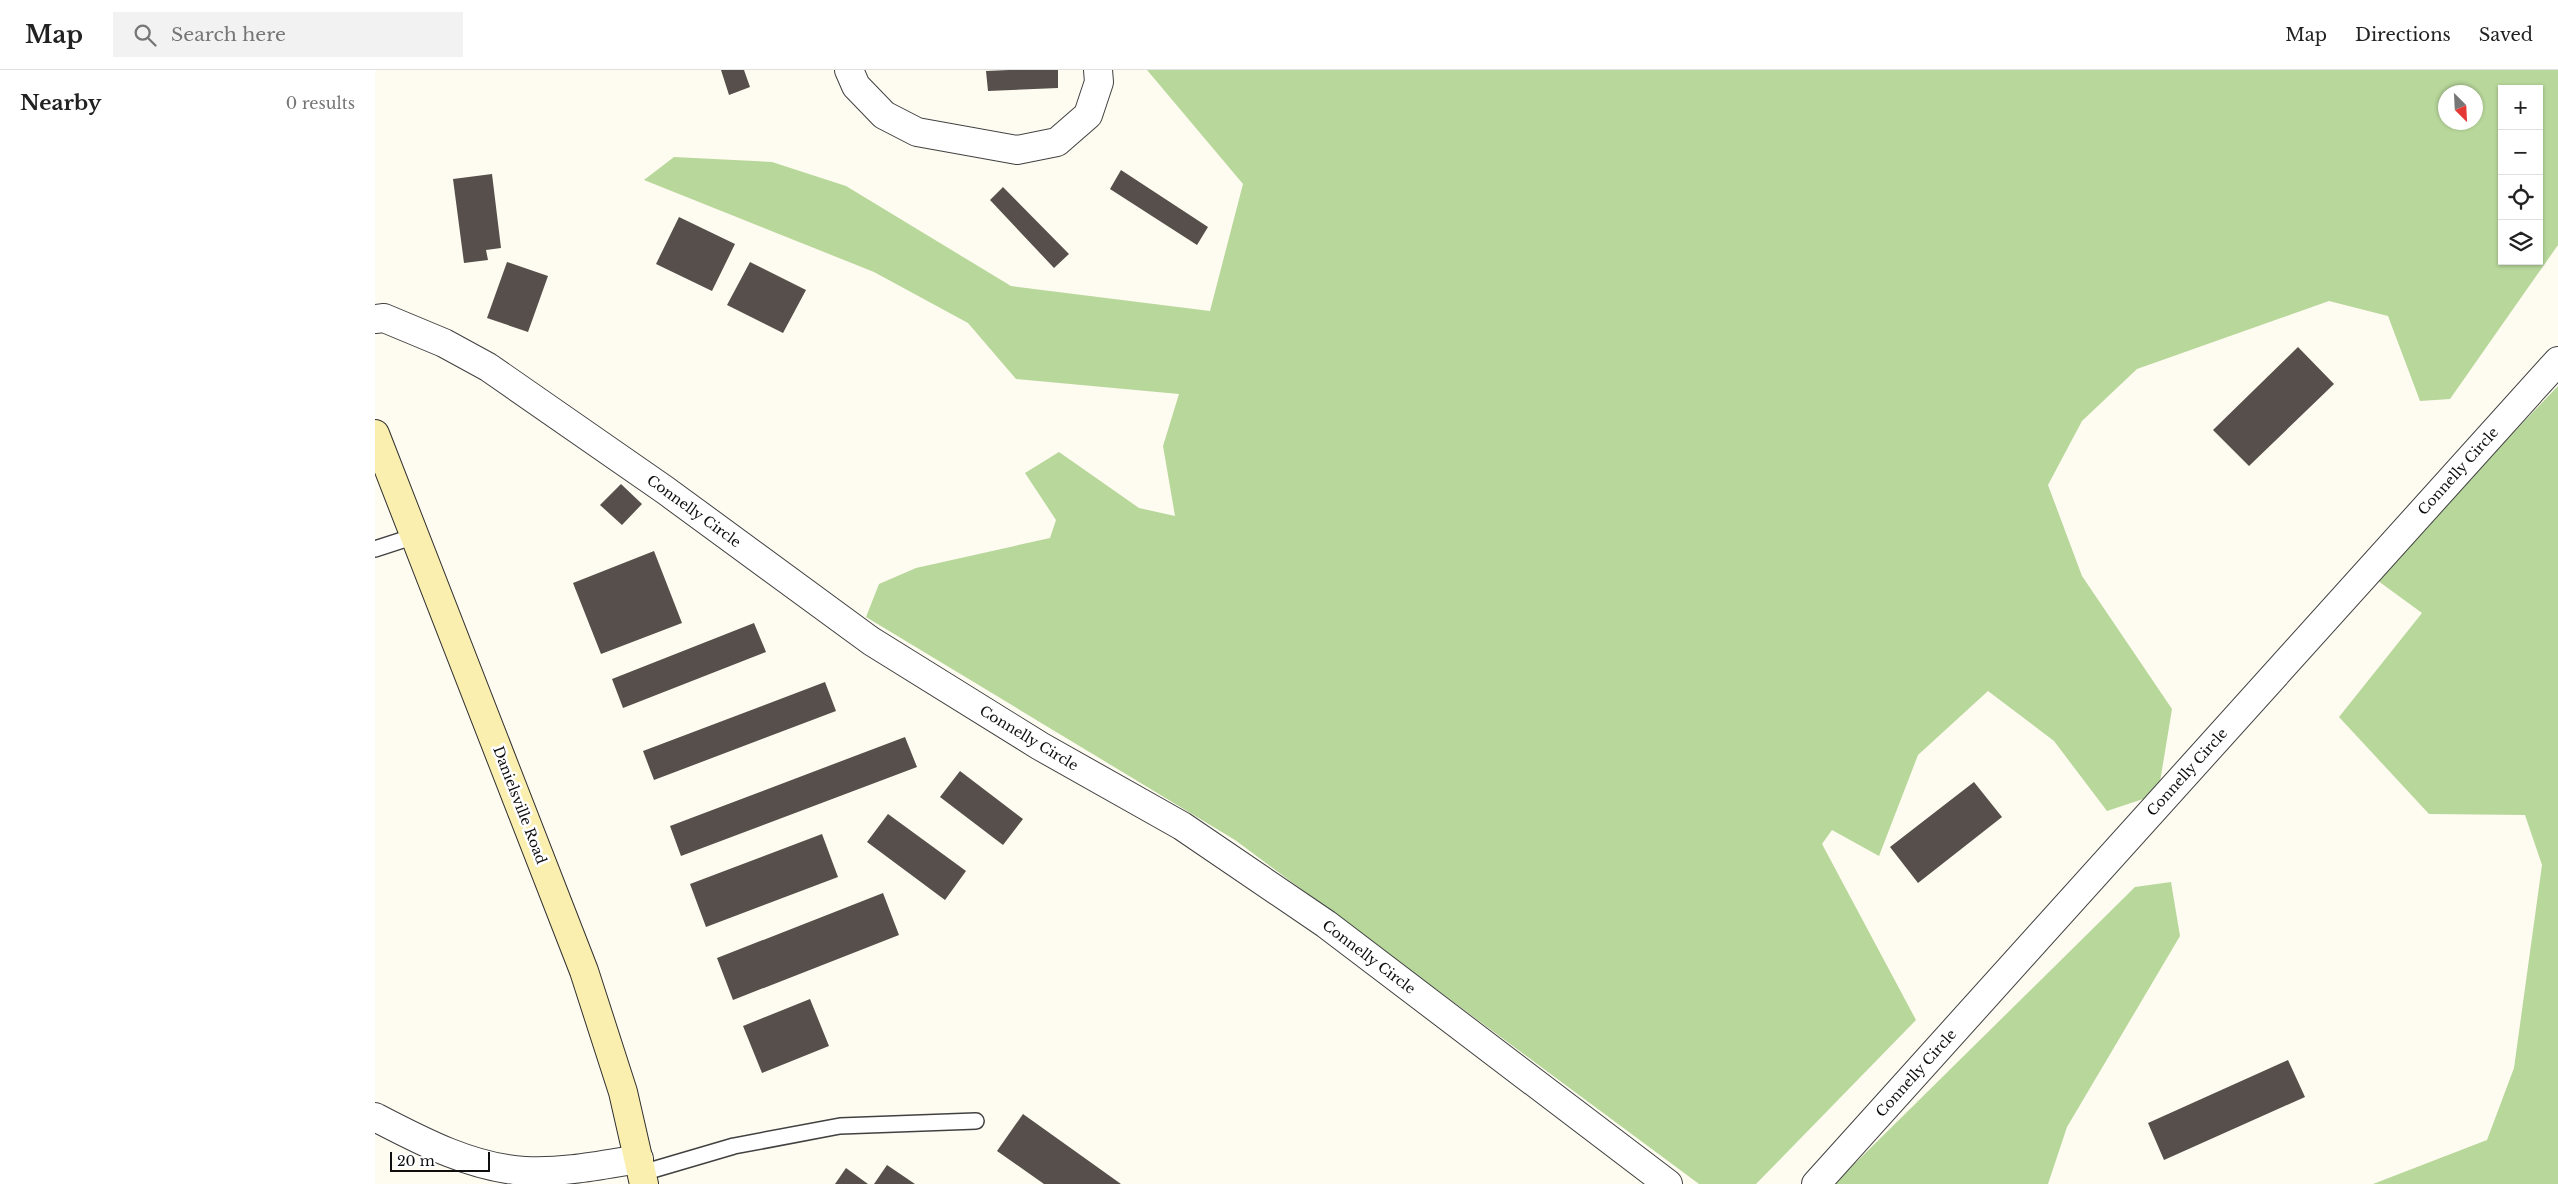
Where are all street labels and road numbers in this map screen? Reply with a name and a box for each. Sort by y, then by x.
street label: Connelly Circle [2414,423,2502,519]
street label: Connelly Circle [643,471,745,551]
street label: Connelly Circle [976,701,1082,775]
street label: Connelly Circle [2143,724,2231,820]
street label: Danielsville Road [489,743,551,867]
street label: Connelly Circle [1319,916,1419,998]
street label: Connelly Circle [1872,1025,1960,1121]

